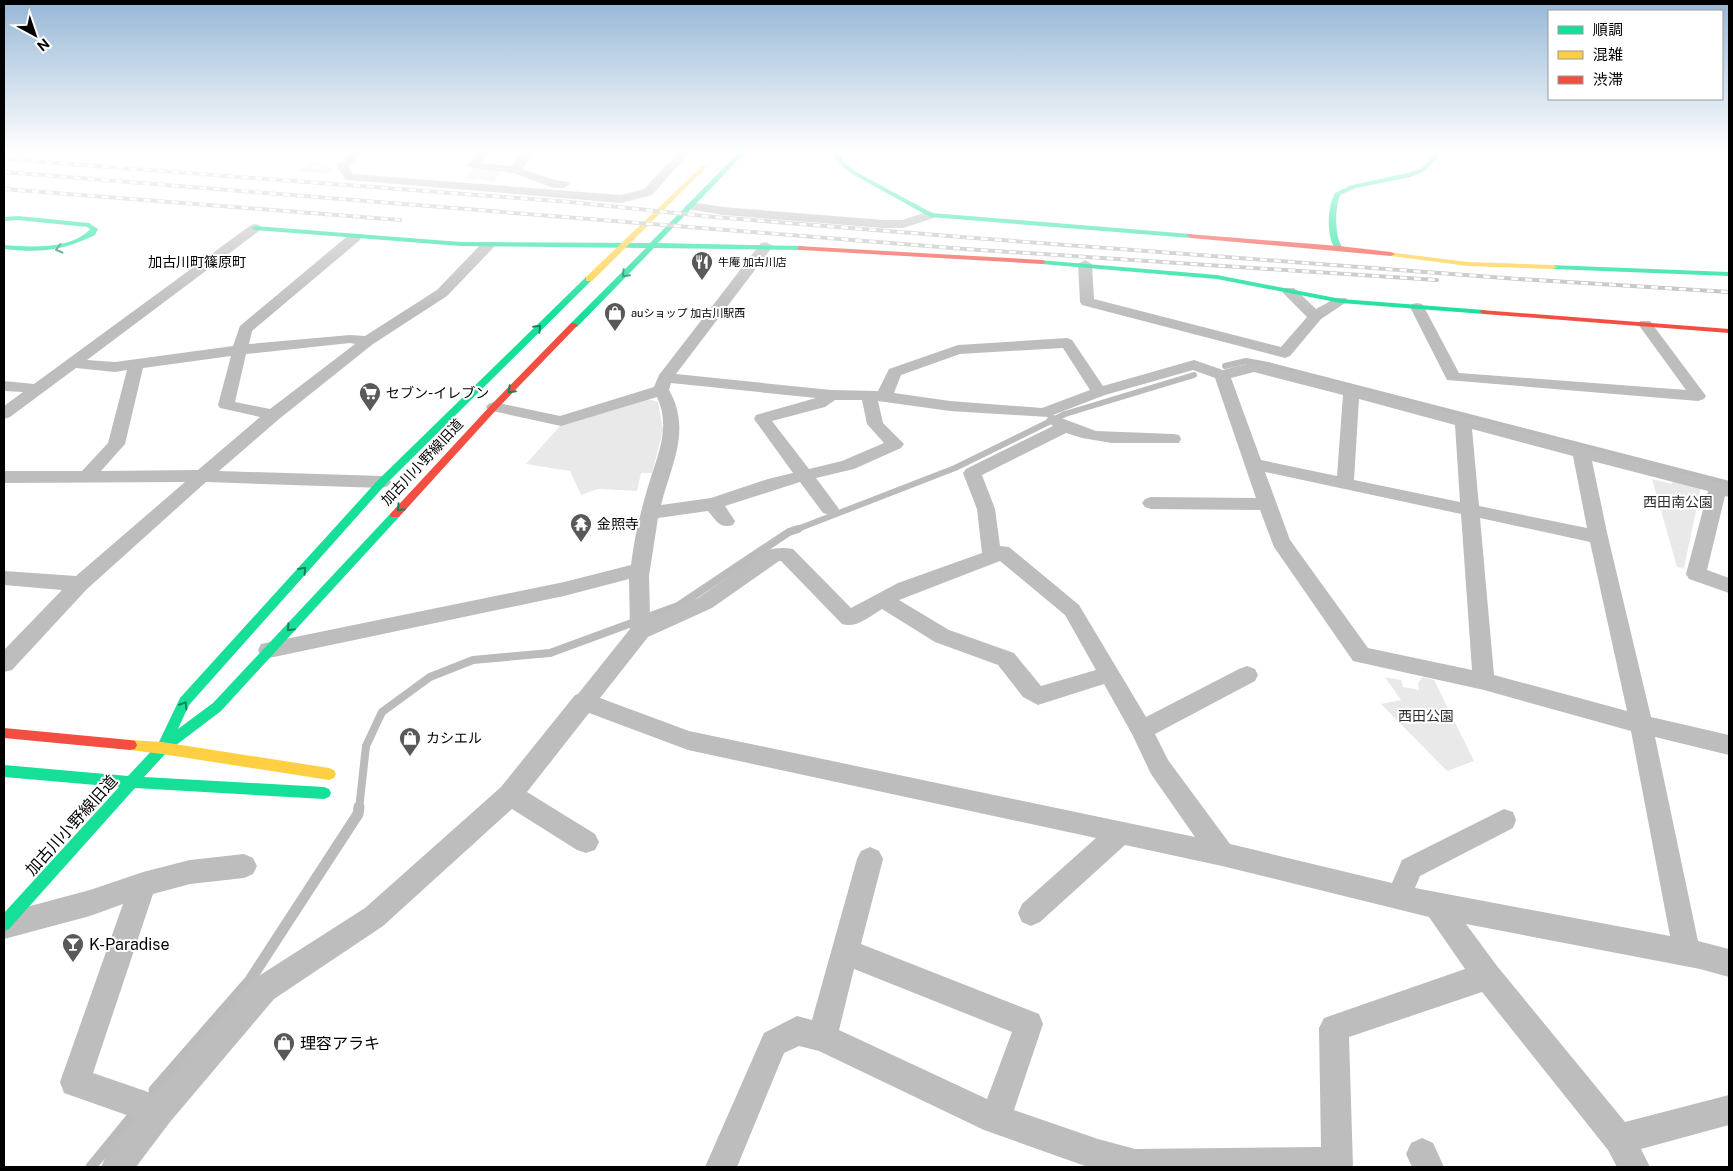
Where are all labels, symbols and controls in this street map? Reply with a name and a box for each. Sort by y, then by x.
north arrow [10,10,60,60]
legend [1548,10,1723,100]
text: 順調 [1593,21,1623,38]
text: N [34,35,53,55]
text: 混雑 [1593,46,1623,63]
text: 渋滞 [1593,71,1623,88]
one-way arrow [54,243,63,254]
restaurant icon: 牛庵 加古川店 [690,250,714,281]
district label: 加古川町篠原町 [148,254,246,270]
place label: 牛庵 加古川店 [718,256,787,268]
one-way arrow [622,268,631,277]
shop icon: auショップ 加古川駅西 [603,301,627,332]
place label: auショップ 加古川駅西 [631,307,745,319]
one-way arrow [532,325,541,334]
supermarket icon: セブン-イレブン [358,381,382,412]
one-way arrow [508,384,517,393]
place label: セブン-イレブン [386,385,489,401]
street label: 加古川小野線旧道 [378,416,466,508]
park label: 西田南公園 [1643,494,1713,510]
one-way arrow [397,503,406,512]
temple icon: 金照寺 [569,512,593,543]
place label: 金照寺 [597,516,639,532]
one-way arrow [297,567,306,576]
one-way arrow [287,622,296,631]
one-way arrow [177,701,187,710]
park label: 西田公園 [1398,708,1454,724]
shop icon: カシエル [398,726,422,757]
place label: カシエル [426,730,482,746]
street label: 加古川小野線旧道 [21,771,121,879]
bar icon: K-Paradise [61,932,85,963]
place label: K-Paradise [89,935,170,954]
shop icon: 理容アラキ [272,1031,296,1062]
place label: 理容アラキ [300,1034,380,1053]

